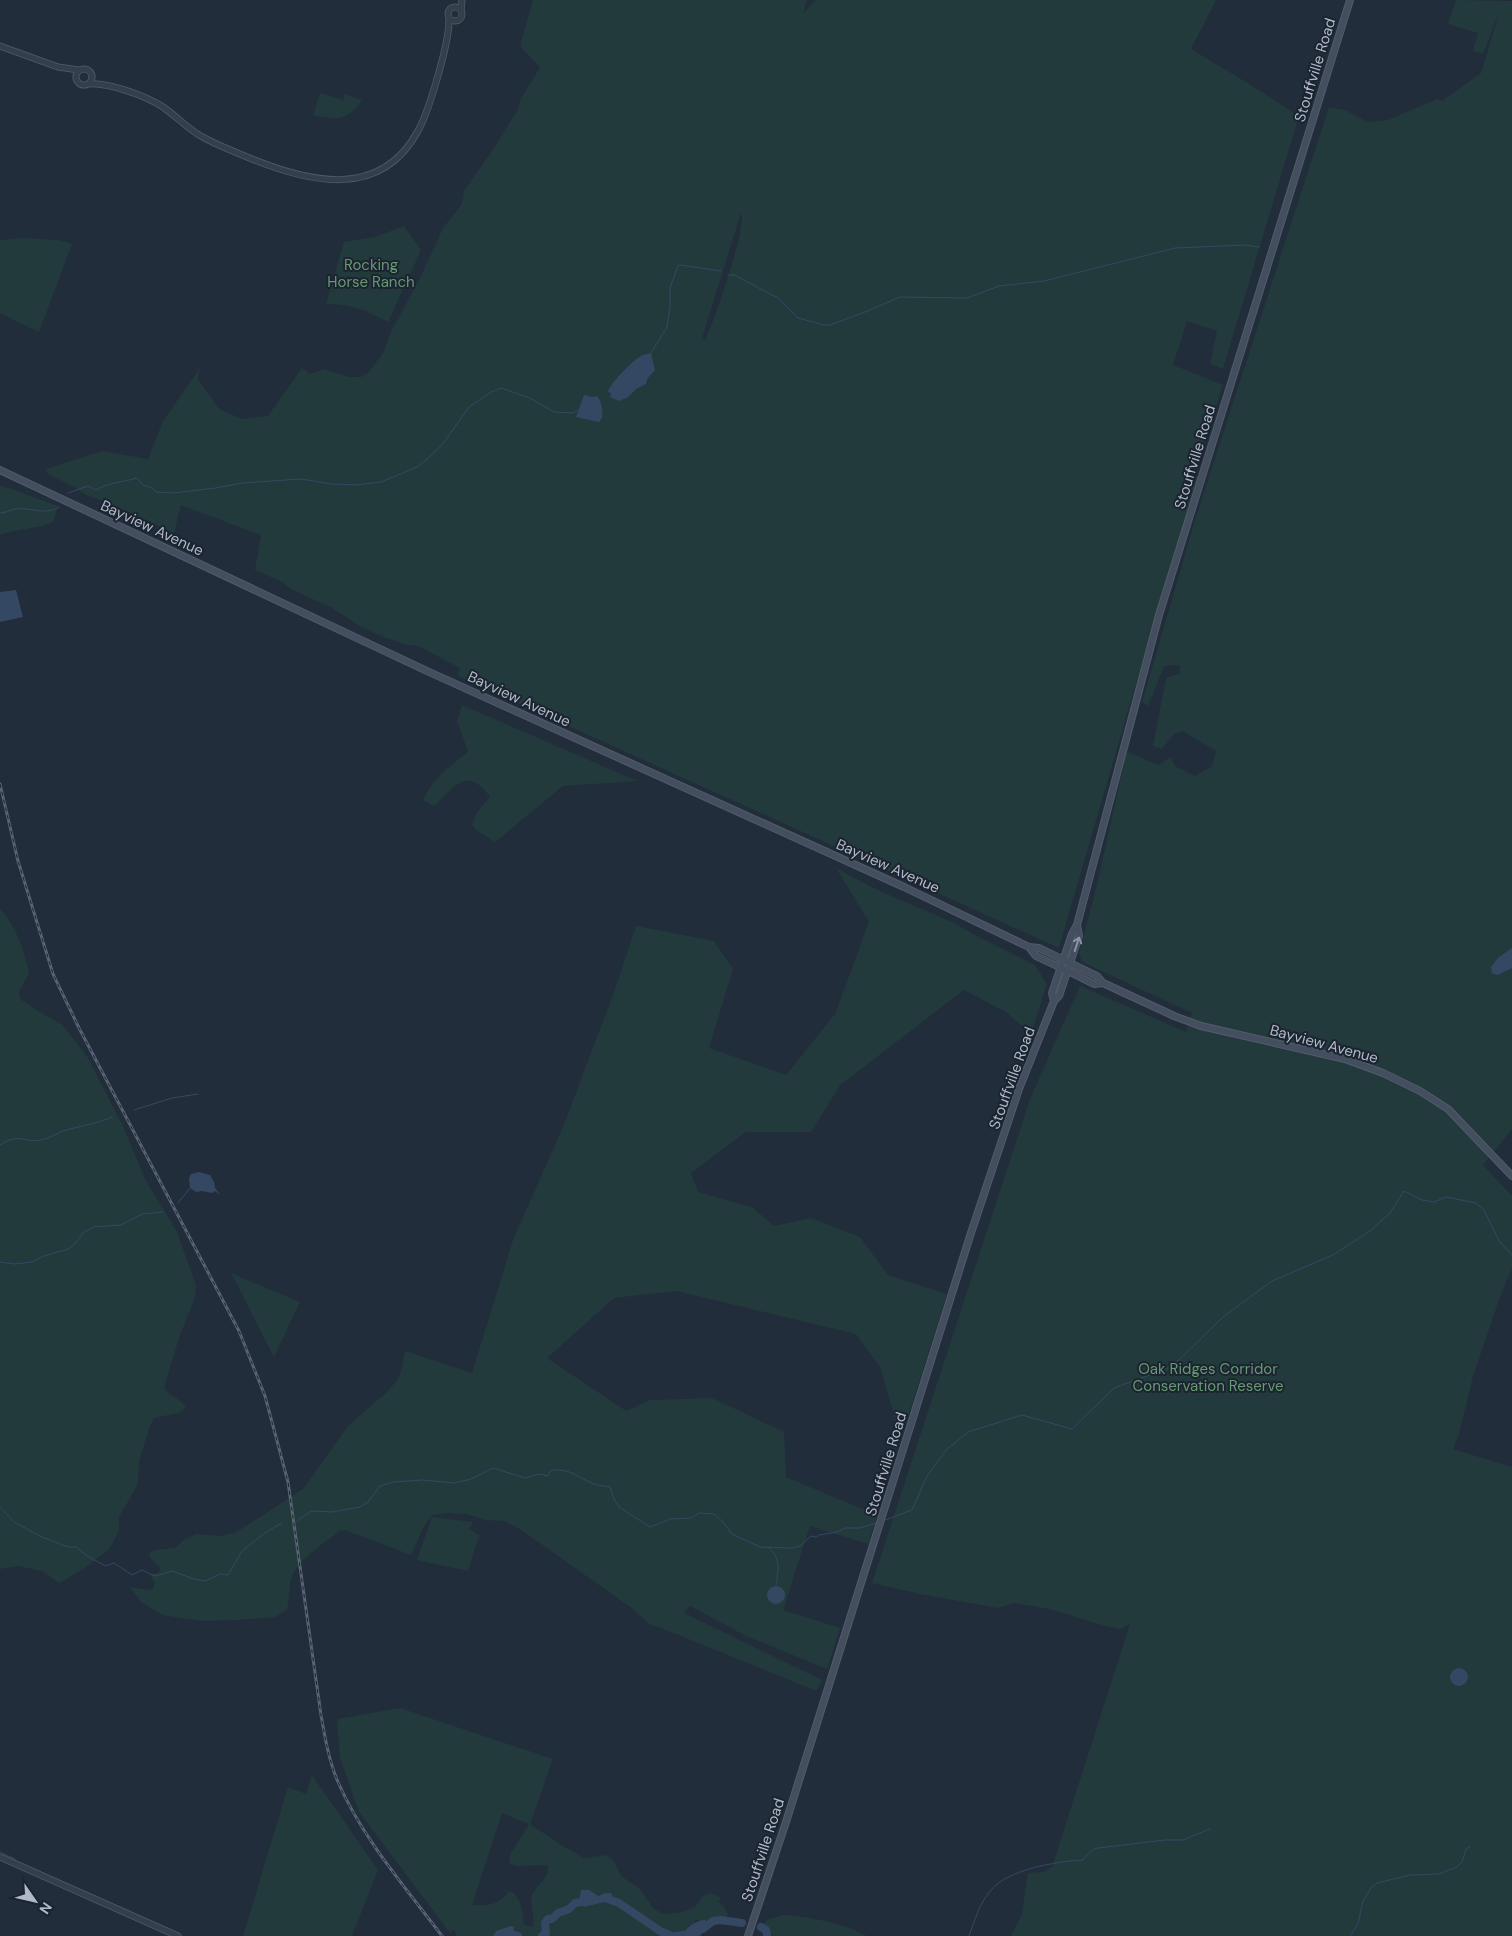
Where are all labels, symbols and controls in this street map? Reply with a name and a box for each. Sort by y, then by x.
street label: Stouffville Road [1290,16,1340,124]
park label: Rocking Horse Ranch [327,255,415,292]
street label: Stouffville Road [1170,403,1220,511]
street label: Bayview Avenue [97,495,207,561]
street label: Bayview Avenue [464,666,574,732]
street label: Bayview Avenue [833,834,943,898]
one-way arrow [1072,937,1082,953]
street label: Bayview Avenue [1268,1020,1380,1068]
street label: Stouffville Road [984,1024,1040,1132]
park label: Oak Ridges Corridor Conservation Reserve [1133,1359,1283,1396]
street label: Stouffville Road [861,1410,911,1518]
street label: Stouffville Road [737,1796,789,1904]
north arrow [10,1876,60,1926]
text: N [35,1899,56,1918]

